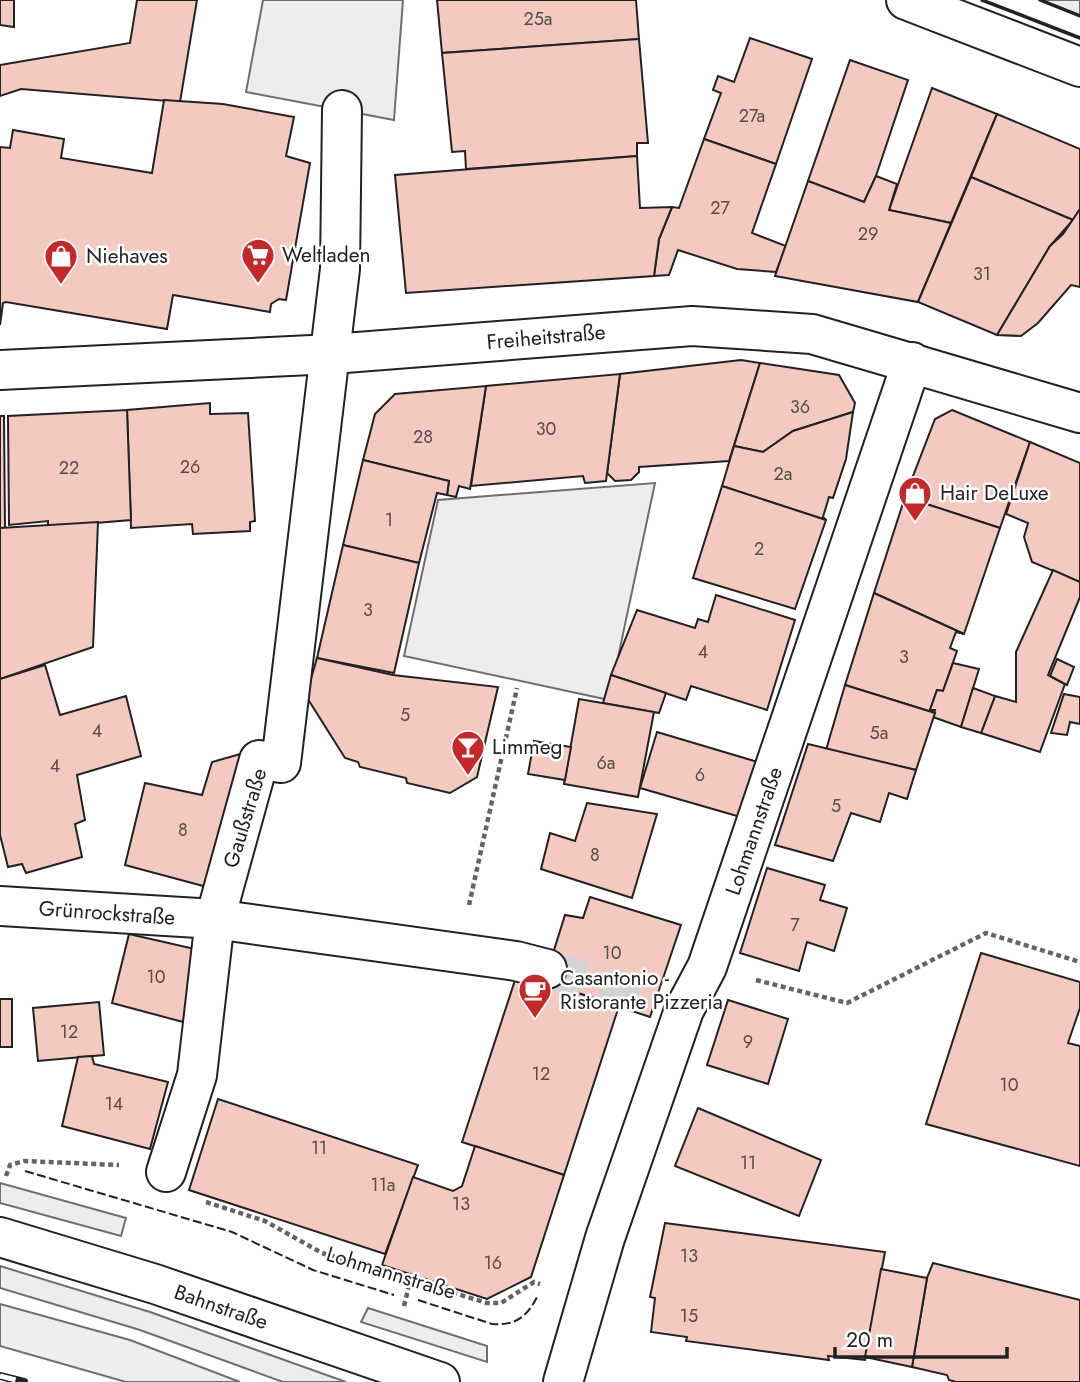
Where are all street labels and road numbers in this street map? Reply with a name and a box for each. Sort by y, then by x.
street label: Freiheitstraße [485,317,607,357]
street label: Lohmannstraße [718,763,790,899]
street label: Gaußstraße [216,764,274,872]
street label: Grünrockstraße [38,893,176,933]
street label: Lohmannstraße [323,1239,460,1307]
street label: Bahnstraße [170,1277,272,1337]

